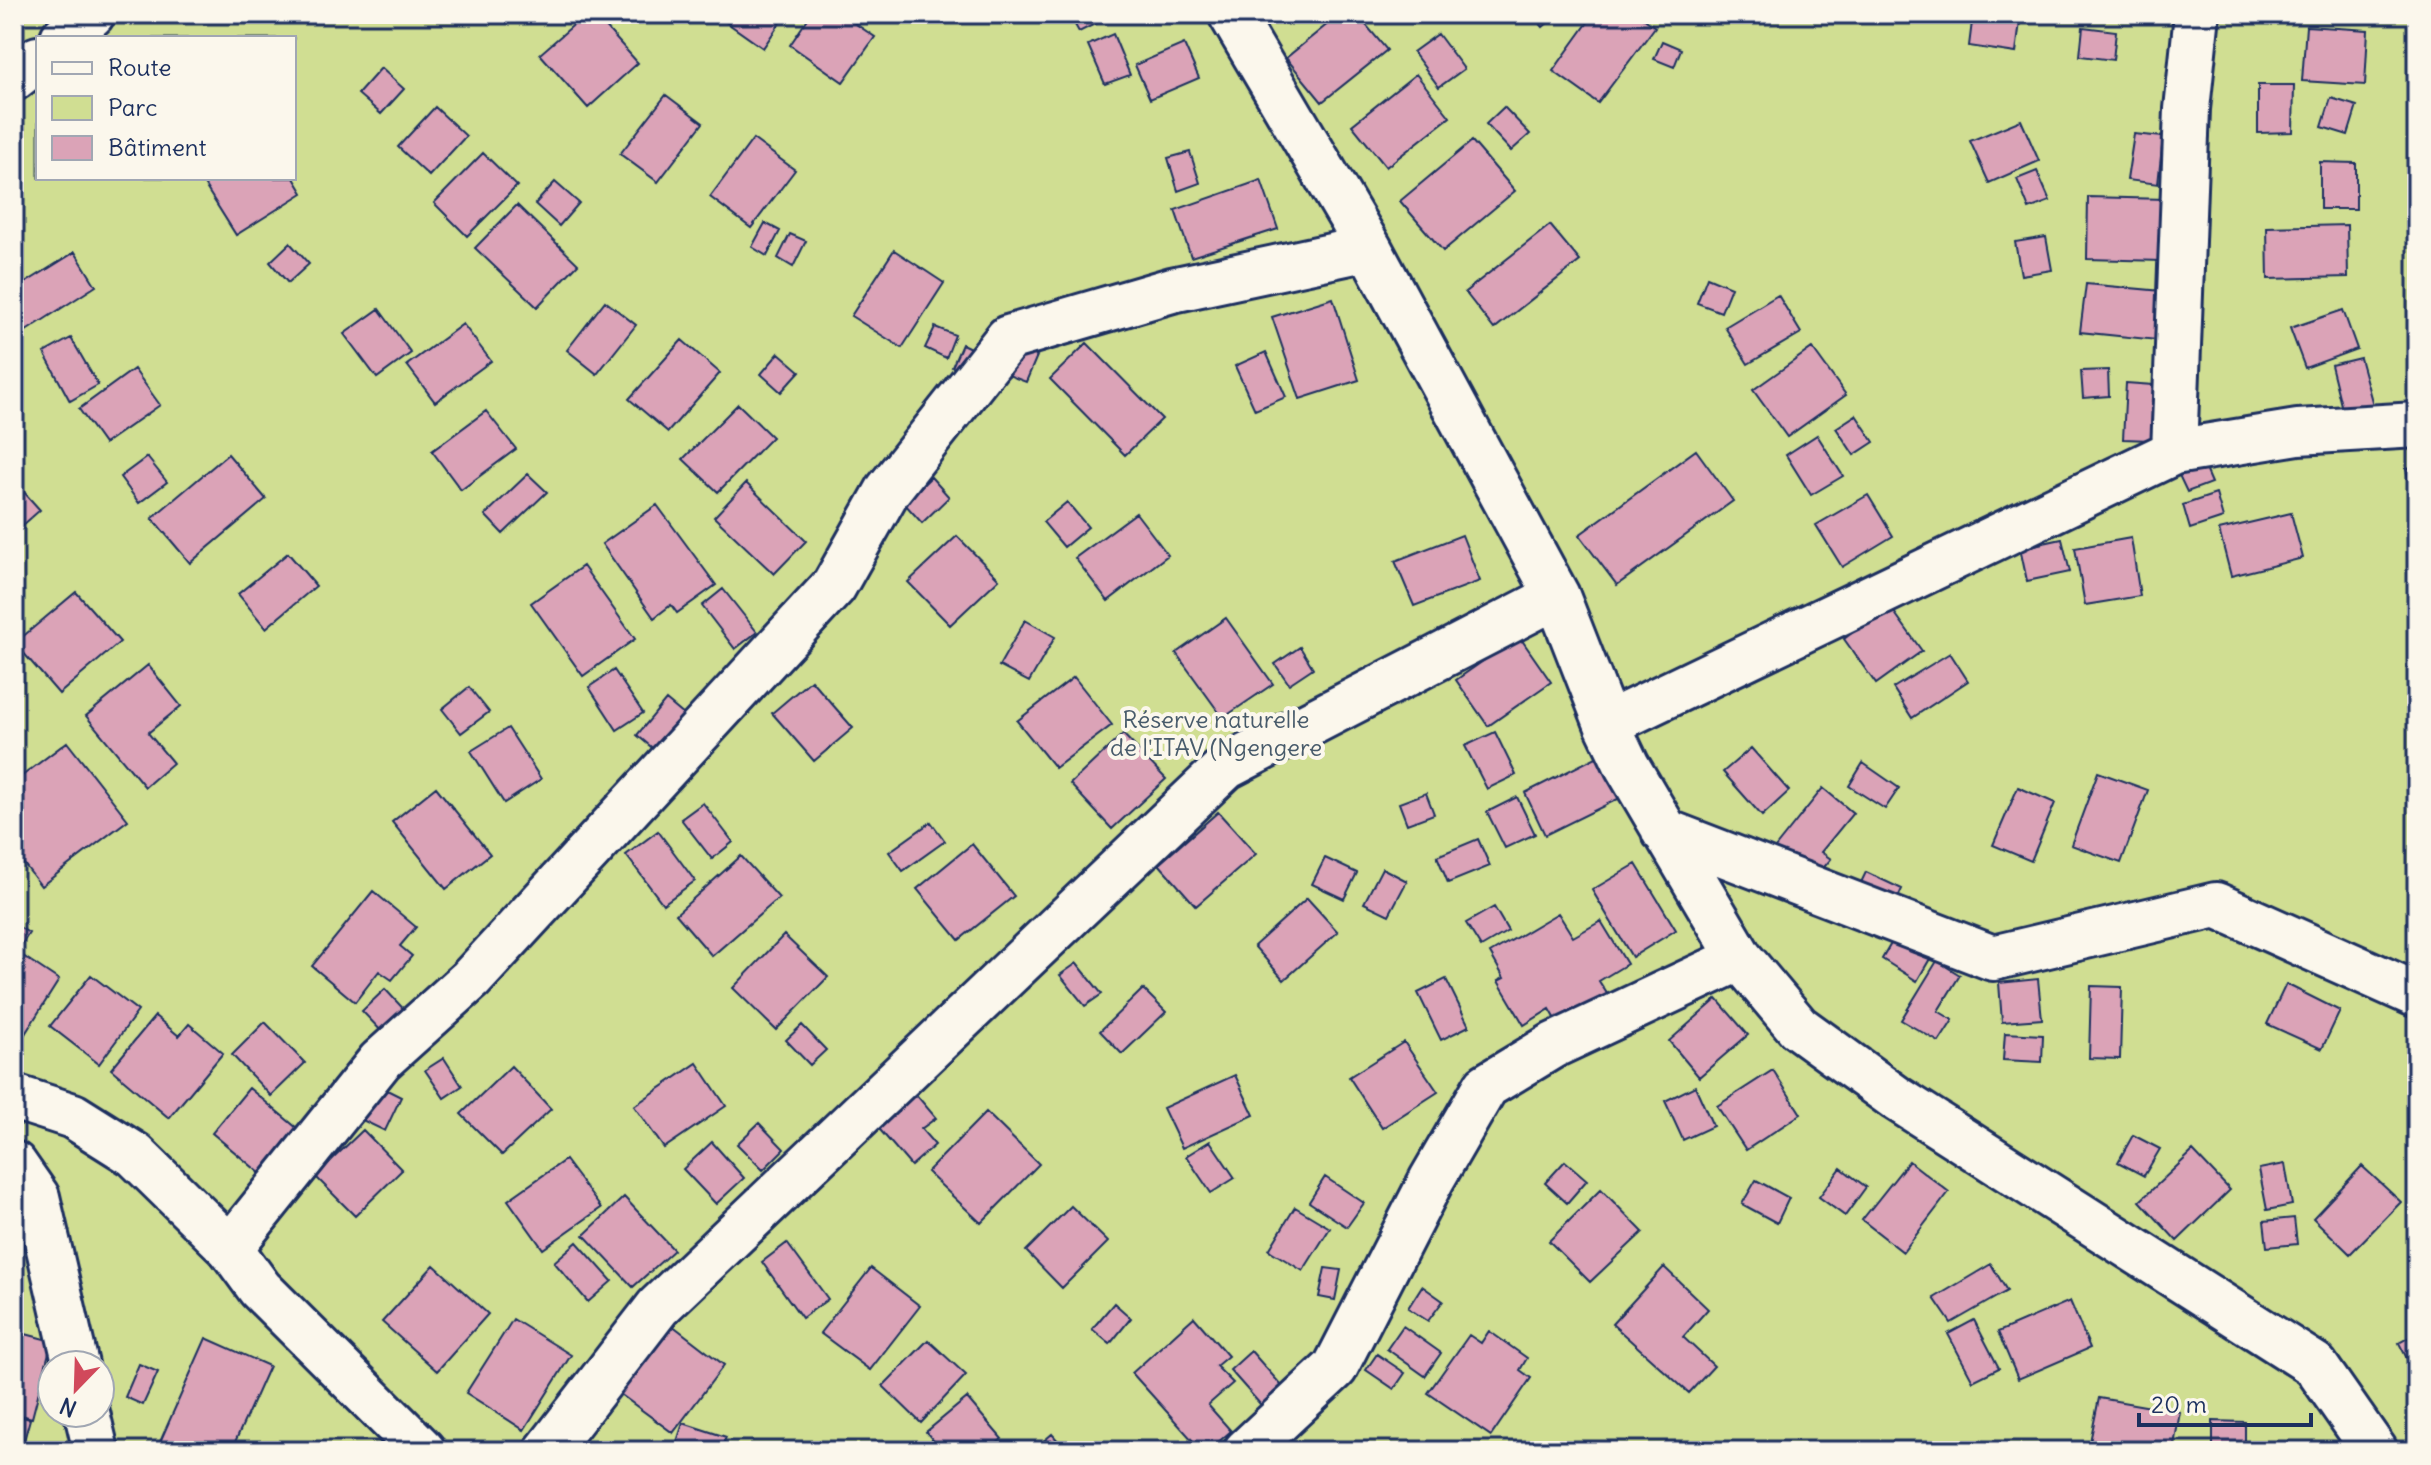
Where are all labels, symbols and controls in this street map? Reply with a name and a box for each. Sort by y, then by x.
legend [36,36,296,180]
text: Route [108,52,171,82]
text: Parc [108,92,157,122]
text: Bâtiment [108,132,207,162]
park label: Réserve naturelle de l'ITAV (Ngengere [1110,704,1322,762]
north arrow [36,1349,116,1429]
scale bar [2139,1377,2311,1427]
text: 20 m [2151,1389,2207,1419]
text: N [56,1392,81,1423]

